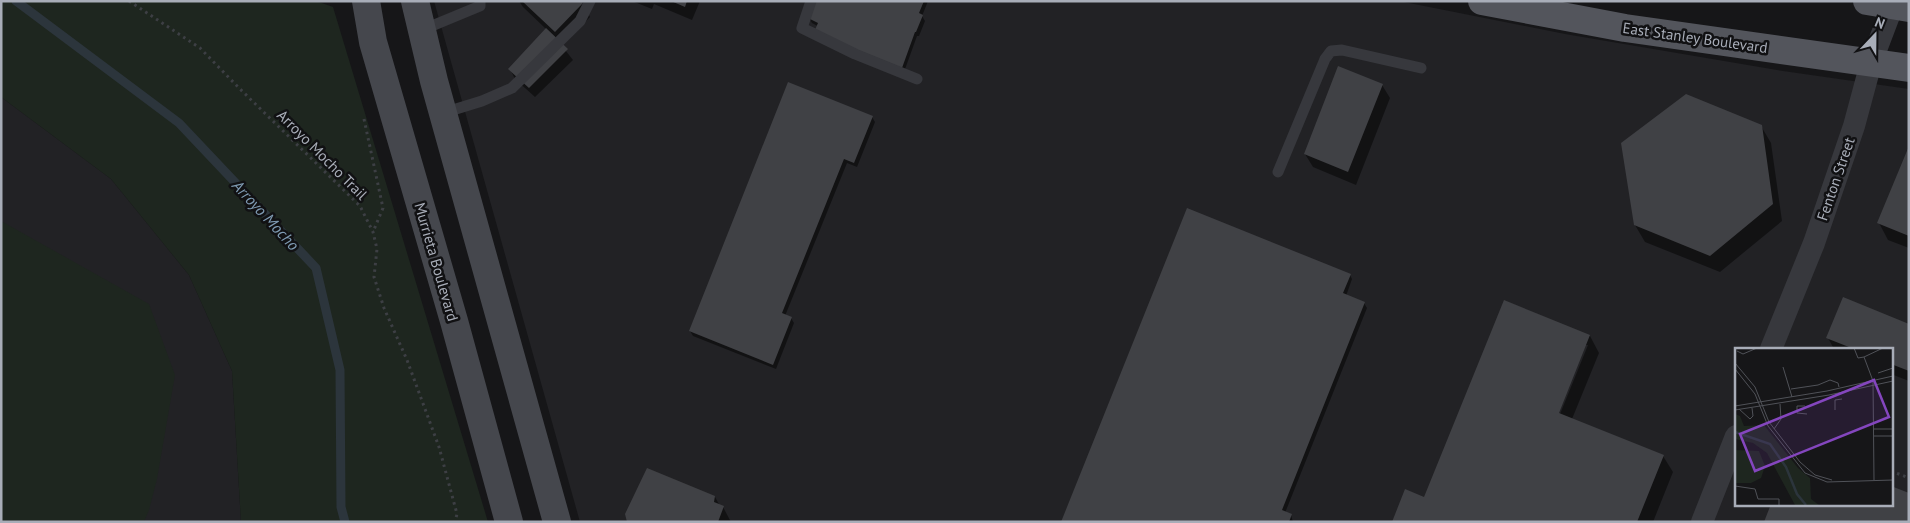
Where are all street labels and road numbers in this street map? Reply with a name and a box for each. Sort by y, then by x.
street label: East Stanley Boulevard [1621,18,1769,57]
street label: Arroyo Mocho Trail [273,106,372,204]
street label: Fenton Street [1812,135,1859,223]
street label: Murrieta Boulevard [410,200,463,323]

